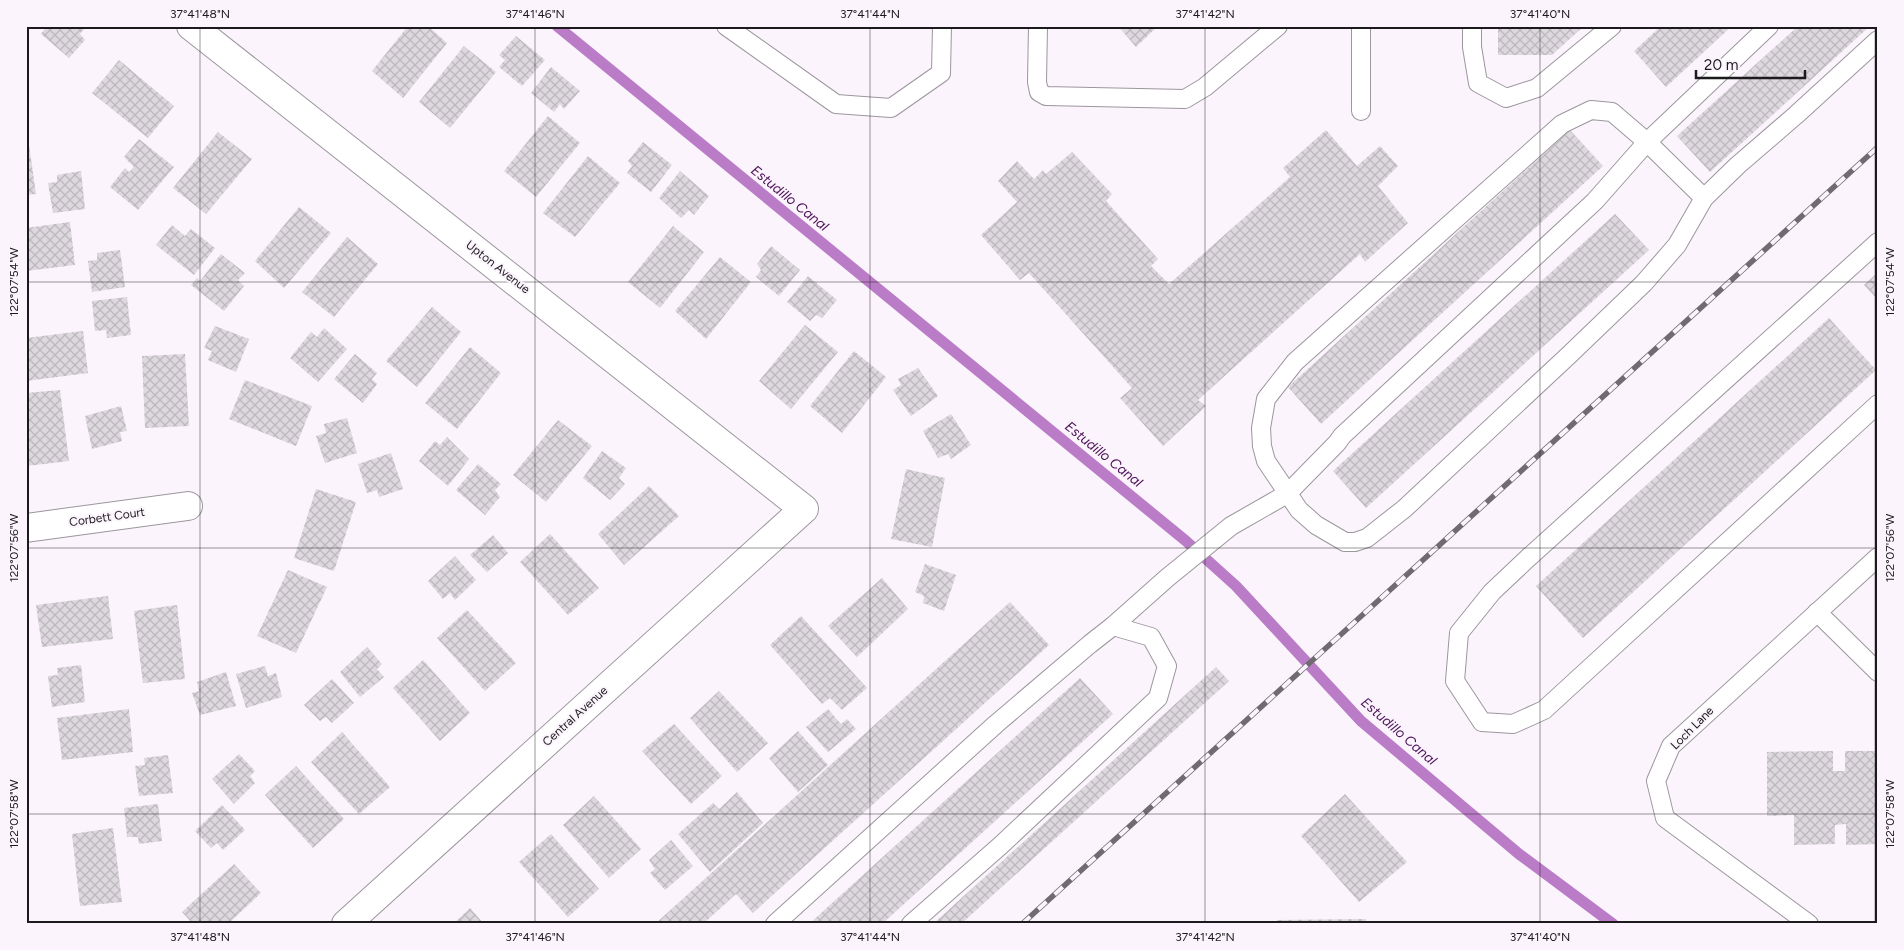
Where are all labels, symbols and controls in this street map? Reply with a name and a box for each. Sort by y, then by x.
text: 37°41'48"N [170,7,230,21]
text: 37°41'46"N [505,7,565,21]
text: 37°41'44"N [840,7,900,21]
text: 37°41'42"N [1175,7,1235,21]
text: 37°41'40"N [1510,7,1570,21]
scale bar [1696,48,1805,80]
text: 20 m [1704,56,1738,74]
water label: Estudillo Canal [747,162,833,235]
street label: Upton Avenue [463,238,533,297]
text: 122°07'54"W [7,247,21,317]
text: 122°07'54"W [1883,247,1897,317]
water label: Estudillo Canal [1061,418,1147,491]
street label: Corbett Court [68,505,146,529]
text: 122°07'56"W [7,513,21,582]
text: 122°07'56"W [1883,513,1897,582]
street label: Central Avenue [540,683,611,749]
water label: Estudillo Canal [1357,694,1441,769]
street label: Loch Lane [1668,703,1717,752]
text: 122°07'58"W [7,779,21,848]
text: 122°07'58"W [1883,779,1897,848]
text: 37°41'48"N [170,930,230,944]
text: 37°41'46"N [505,930,565,944]
text: 37°41'44"N [840,930,900,944]
text: 37°41'42"N [1175,930,1235,944]
text: 37°41'40"N [1510,930,1570,944]

